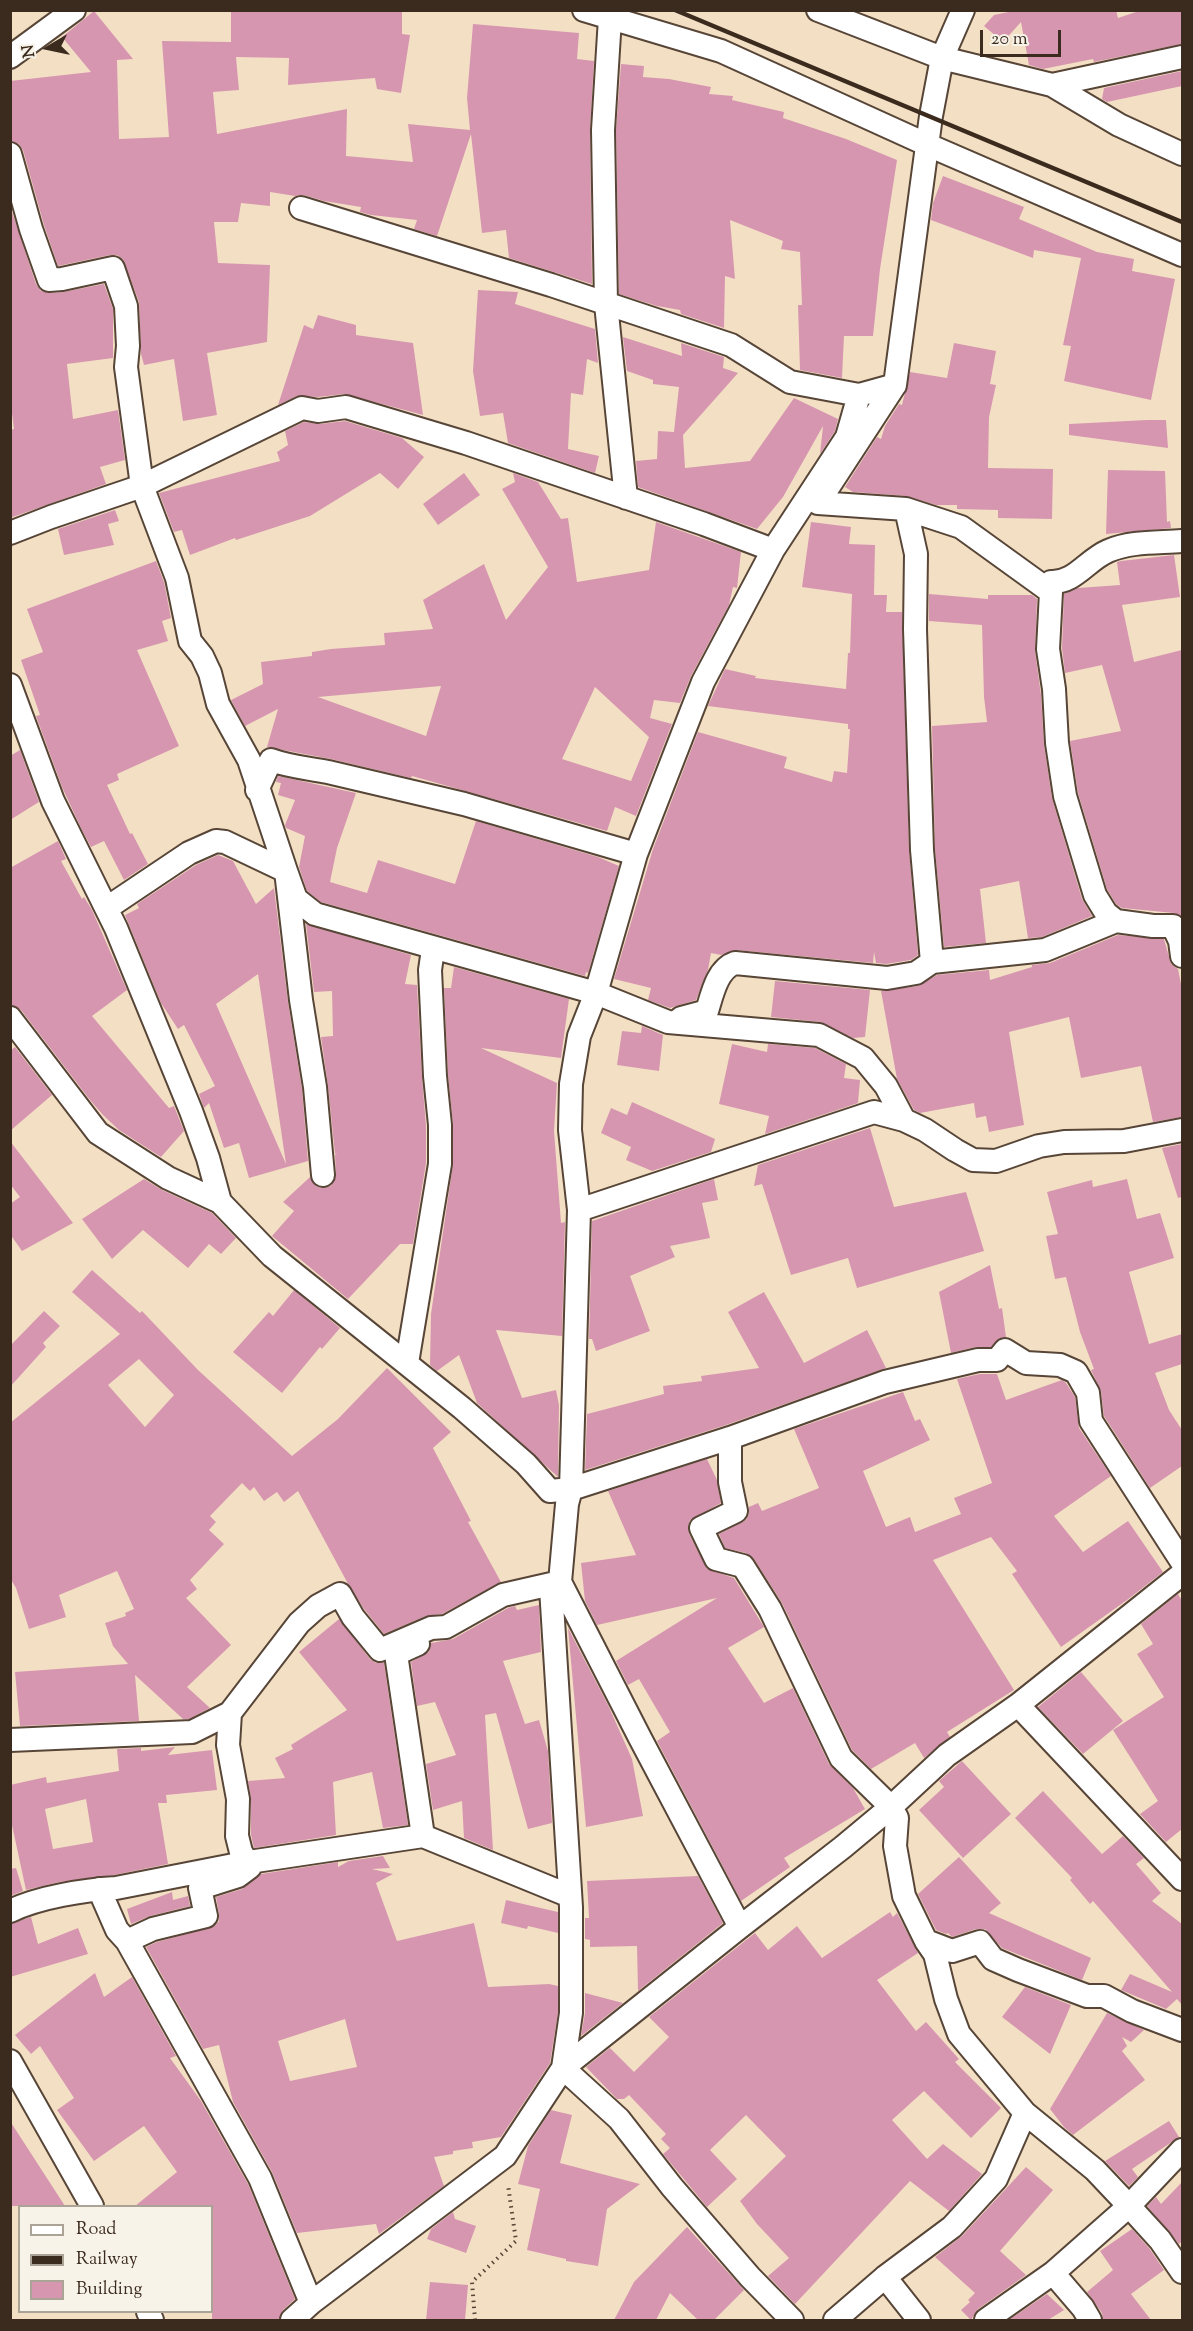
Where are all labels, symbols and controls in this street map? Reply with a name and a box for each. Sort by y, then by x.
north arrow [18,18,78,78]
scale bar [983,18,1064,56]
text: 20 m [991,27,1028,53]
text: N [17,43,42,59]
legend [18,2205,213,2313]
text: Road [76,2217,116,2243]
text: Railway [76,2247,138,2273]
text: Building [76,2277,142,2303]

